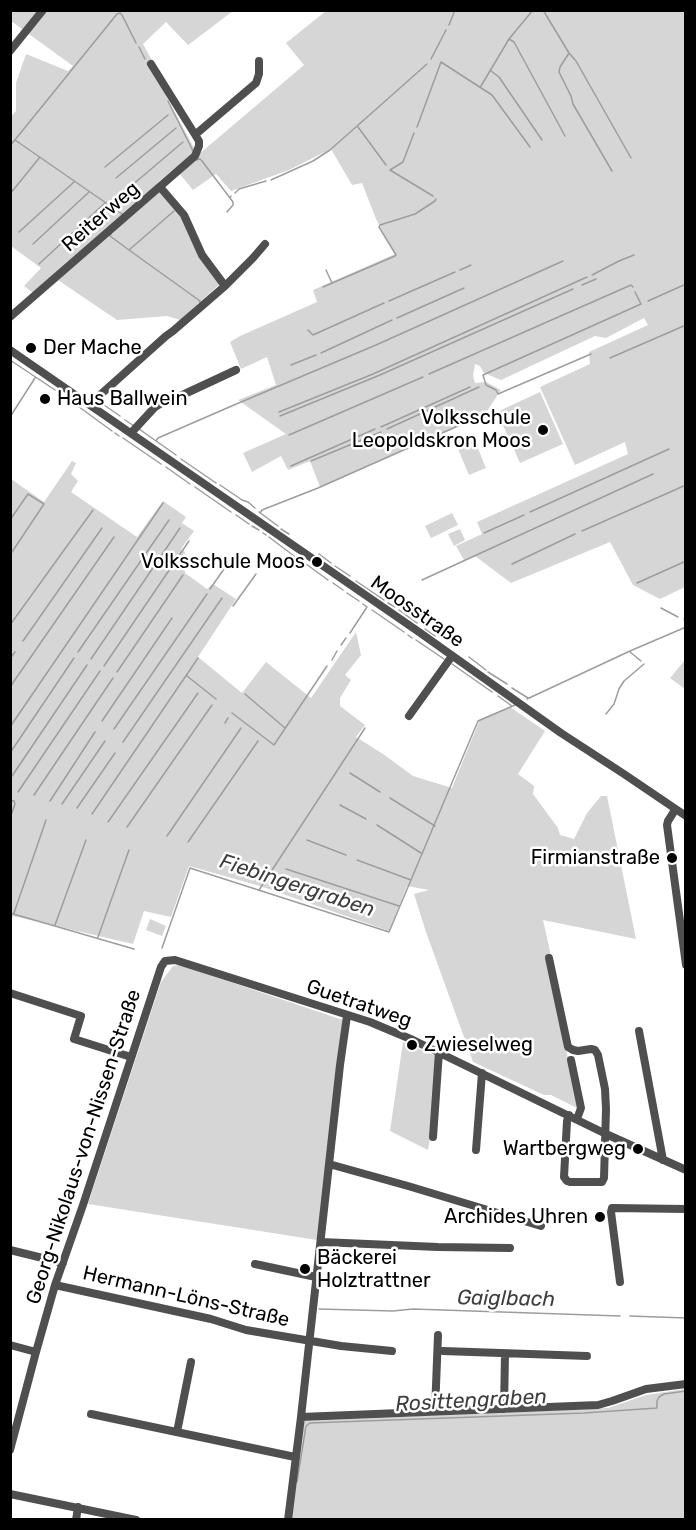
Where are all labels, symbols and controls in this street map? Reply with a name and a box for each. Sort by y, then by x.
street label: Reiterweg [57,177,145,257]
place label: Der Mache [43,336,142,360]
marker: Der Mache [24,341,38,355]
place label: Haus Ballwein [57,387,188,411]
marker: Haus Ballwein [38,392,52,406]
place label: Volksschule Leopoldskron Moos [352,406,531,453]
marker: Volksschule Leopoldskron Moos [536,423,550,437]
place label: Volksschule Moos [141,550,305,574]
marker: Volksschule Moos [310,555,324,569]
street label: Moosstraße [366,571,468,653]
place label: Firmianstraße [531,846,660,870]
water label: Fiebingergraben [216,849,378,923]
marker: Firmianstraße [665,851,679,865]
street label: Guetratweg [303,975,415,1033]
street label: Georg-Nikolaus-von-Nissen-Straße [22,986,146,1308]
place label: Zwieselweg [424,1033,533,1057]
marker: Zwieselweg [405,1038,419,1052]
place label: Wartbergweg [503,1137,626,1161]
marker: Wartbergweg [631,1142,645,1156]
place label: Archides Uhren [444,1205,588,1229]
marker: Archides Uhren [593,1210,607,1224]
place label: Bäckerei Holztrattner [317,1246,431,1293]
street label: Hermann-Löns-Straße [80,1262,292,1332]
marker: Bäckerei Holztrattner [298,1262,312,1276]
water label: Gaiglbach [457,1286,555,1312]
water label: Rosittengraben [395,1384,547,1418]

